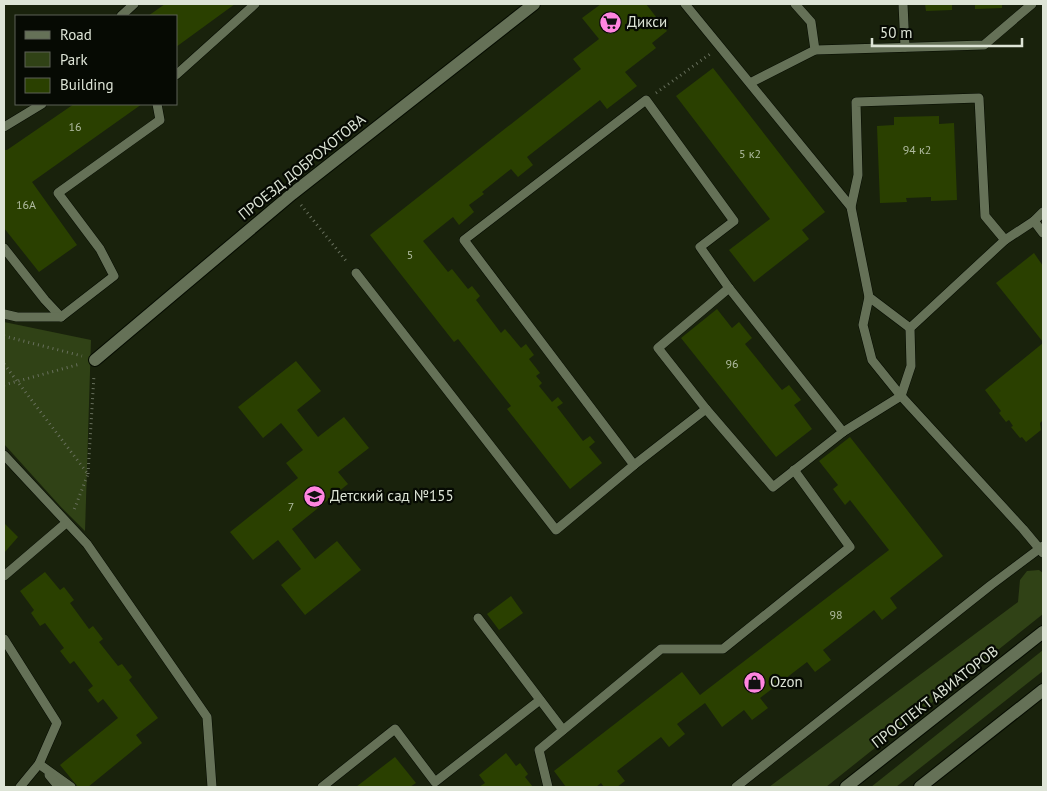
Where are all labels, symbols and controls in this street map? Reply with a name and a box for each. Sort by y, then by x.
supermarket icon: Дикси [599,10,623,34]
place label: Дикси [627,12,667,31]
legend [15,15,178,105]
scale bar [872,15,1022,47]
text: 50 m [880,23,913,42]
text: Road [60,25,92,44]
text: Park [60,50,88,69]
text: Building [60,75,114,94]
street label: ПРОЕЗД ДОБРОХОТОВА [234,109,369,224]
house number: 16 [68,119,82,134]
house number: 94 к2 [903,142,931,157]
house number: 5 к2 [739,146,761,161]
house number: 16А [16,197,36,212]
house number: 5 [407,247,413,262]
house number: 96 [725,356,739,371]
school or university icon: Детский сад №155 [302,484,326,508]
place label: Детский сад №155 [330,486,454,505]
house number: 7 [288,499,294,514]
house number: 98 [829,607,843,622]
street label: ПРОСПЕКТ АВИАТОРОВ [868,641,1002,752]
shop icon: Ozon [742,670,766,694]
place label: Ozon [770,672,803,691]

